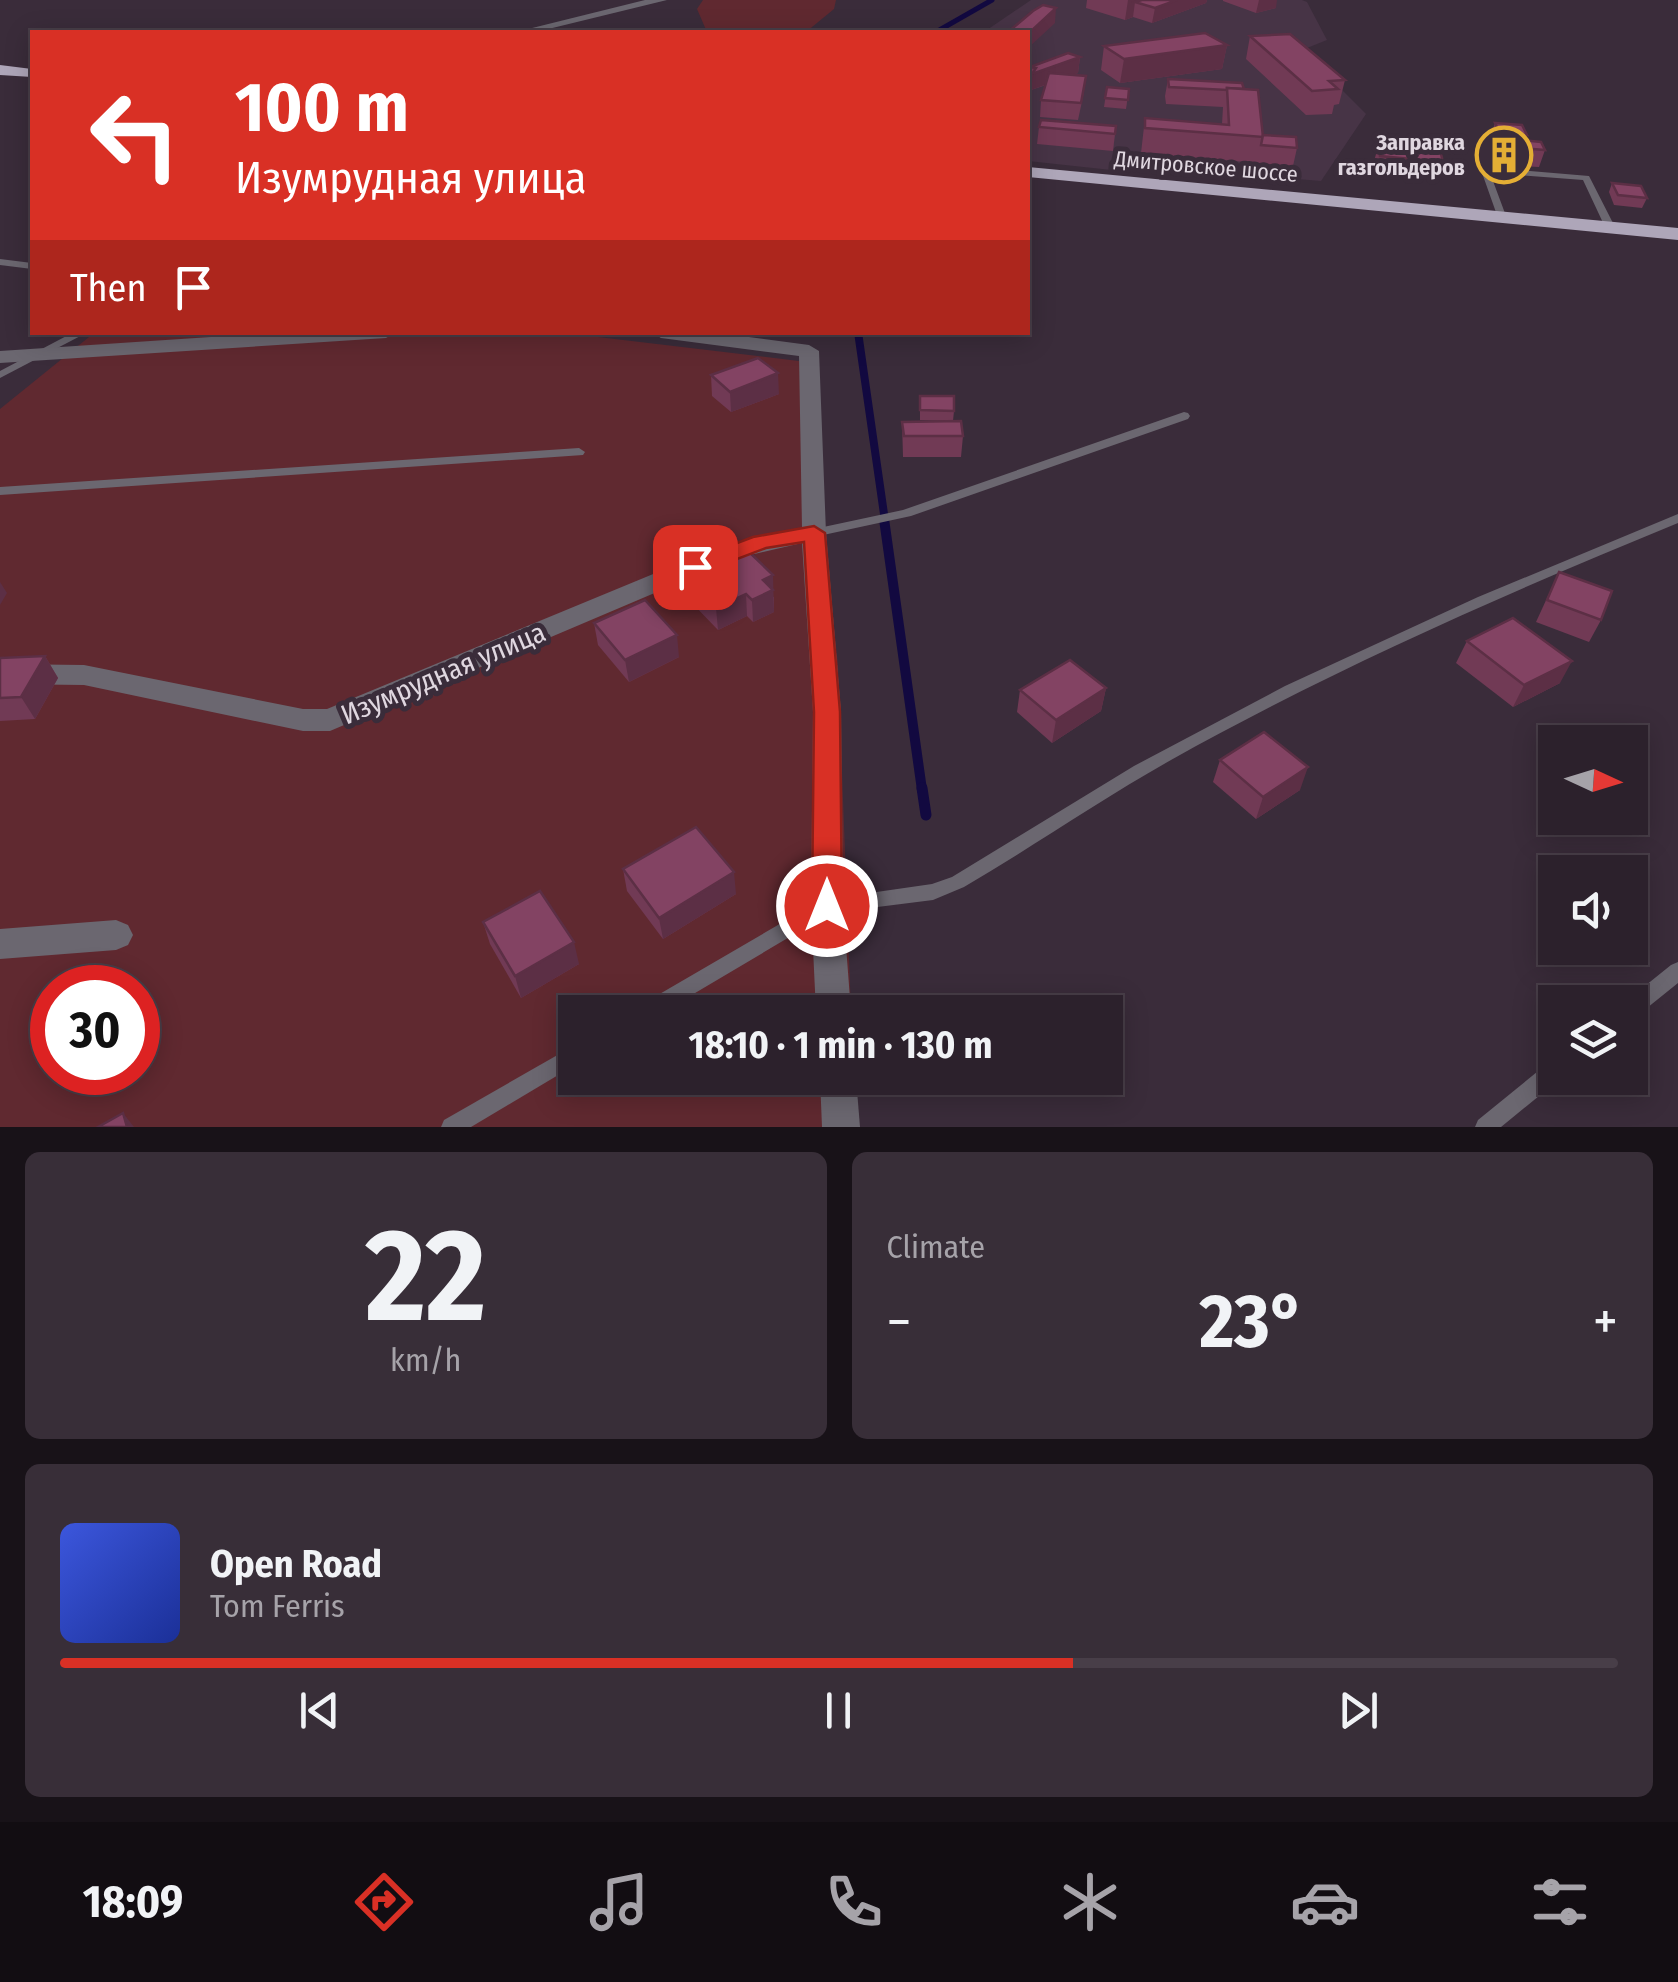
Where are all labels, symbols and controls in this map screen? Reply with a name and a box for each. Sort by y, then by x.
text: 100 m [235,66,409,150]
icon: left [70,70,200,200]
building icon: Заправка газгольдеров [1474,125,1534,185]
place label: Заправка газгольдеров [1338,129,1465,181]
street label: Дмитровское шоссе [1112,145,1299,188]
text: Изумрудная улица [235,151,587,205]
icon: arrive [166,260,221,315]
text: Then [70,265,146,311]
pin [653,525,738,610]
icon: arrive [668,540,723,595]
street label: Изумрудная улица [336,616,550,731]
north arrow [1538,725,1648,835]
map controls [1538,725,1648,1095]
position arrow [775,854,879,958]
button: sound [1538,855,1648,965]
speed limit sign: 30 [30,965,160,1095]
button: layers [1538,985,1648,1095]
text: 18:10 · 1 min · 130 m [689,1022,992,1068]
text: 22 [366,1198,486,1354]
text: Climate [887,1228,985,1266]
text: 23° [1199,1277,1305,1367]
text: − [887,1289,911,1355]
text: + [1593,1289,1618,1355]
text: km/h [390,1341,461,1379]
text: Open Road [210,1541,382,1587]
text: Tom Ferris [210,1587,345,1625]
icon: previous [292,1683,347,1738]
icon: pause [811,1683,866,1738]
icon: next [1331,1683,1386,1738]
icon: directions [349,1867,419,1937]
icon: music [584,1867,654,1937]
icon: phone [819,1867,889,1937]
icon: climate [1055,1867,1125,1937]
icon: car [1290,1867,1360,1937]
icon: filters [1525,1867,1595,1937]
text: 18:09 [83,1875,183,1929]

